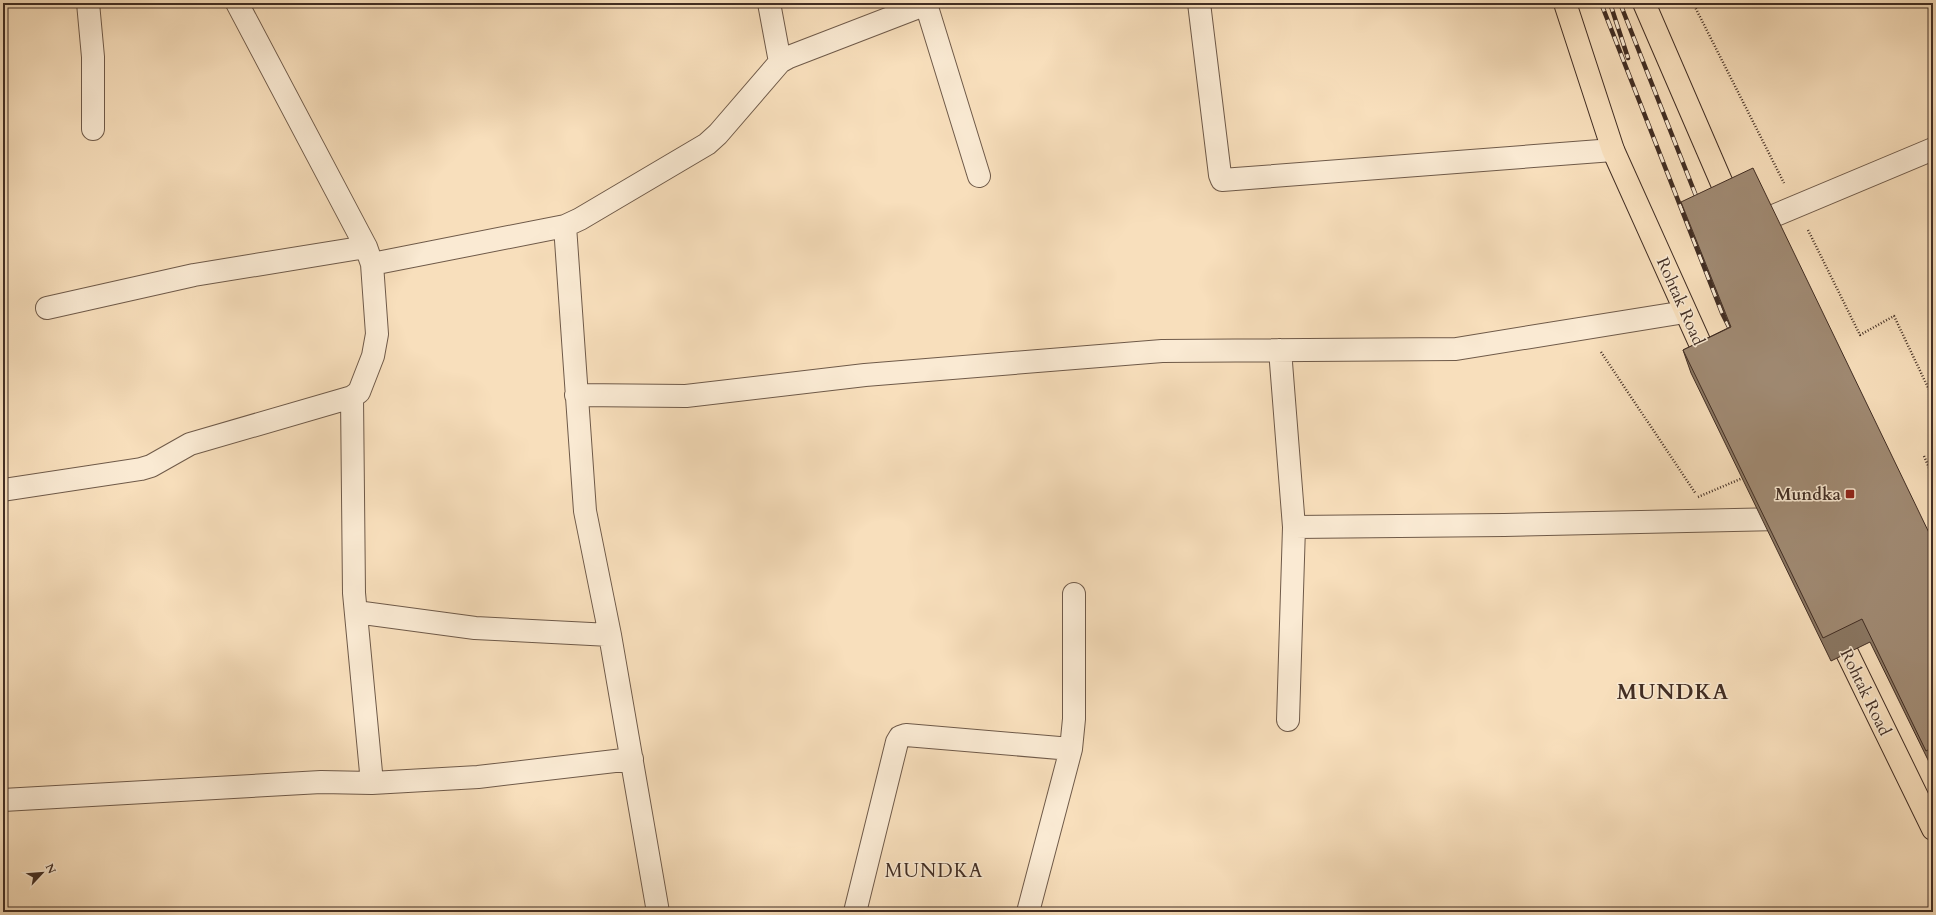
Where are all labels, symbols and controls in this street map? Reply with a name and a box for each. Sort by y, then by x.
street label: Rohtak Road [1651,254,1710,349]
place label: Mundka [1775,483,1842,506]
marker: Mundka [1844,488,1856,500]
street label: Rohtak Road [1835,645,1897,740]
district label: MUNDKA [1617,678,1729,707]
north arrow [22,853,62,893]
district label: MUNDKA [885,858,983,884]
text: N [42,861,60,877]

